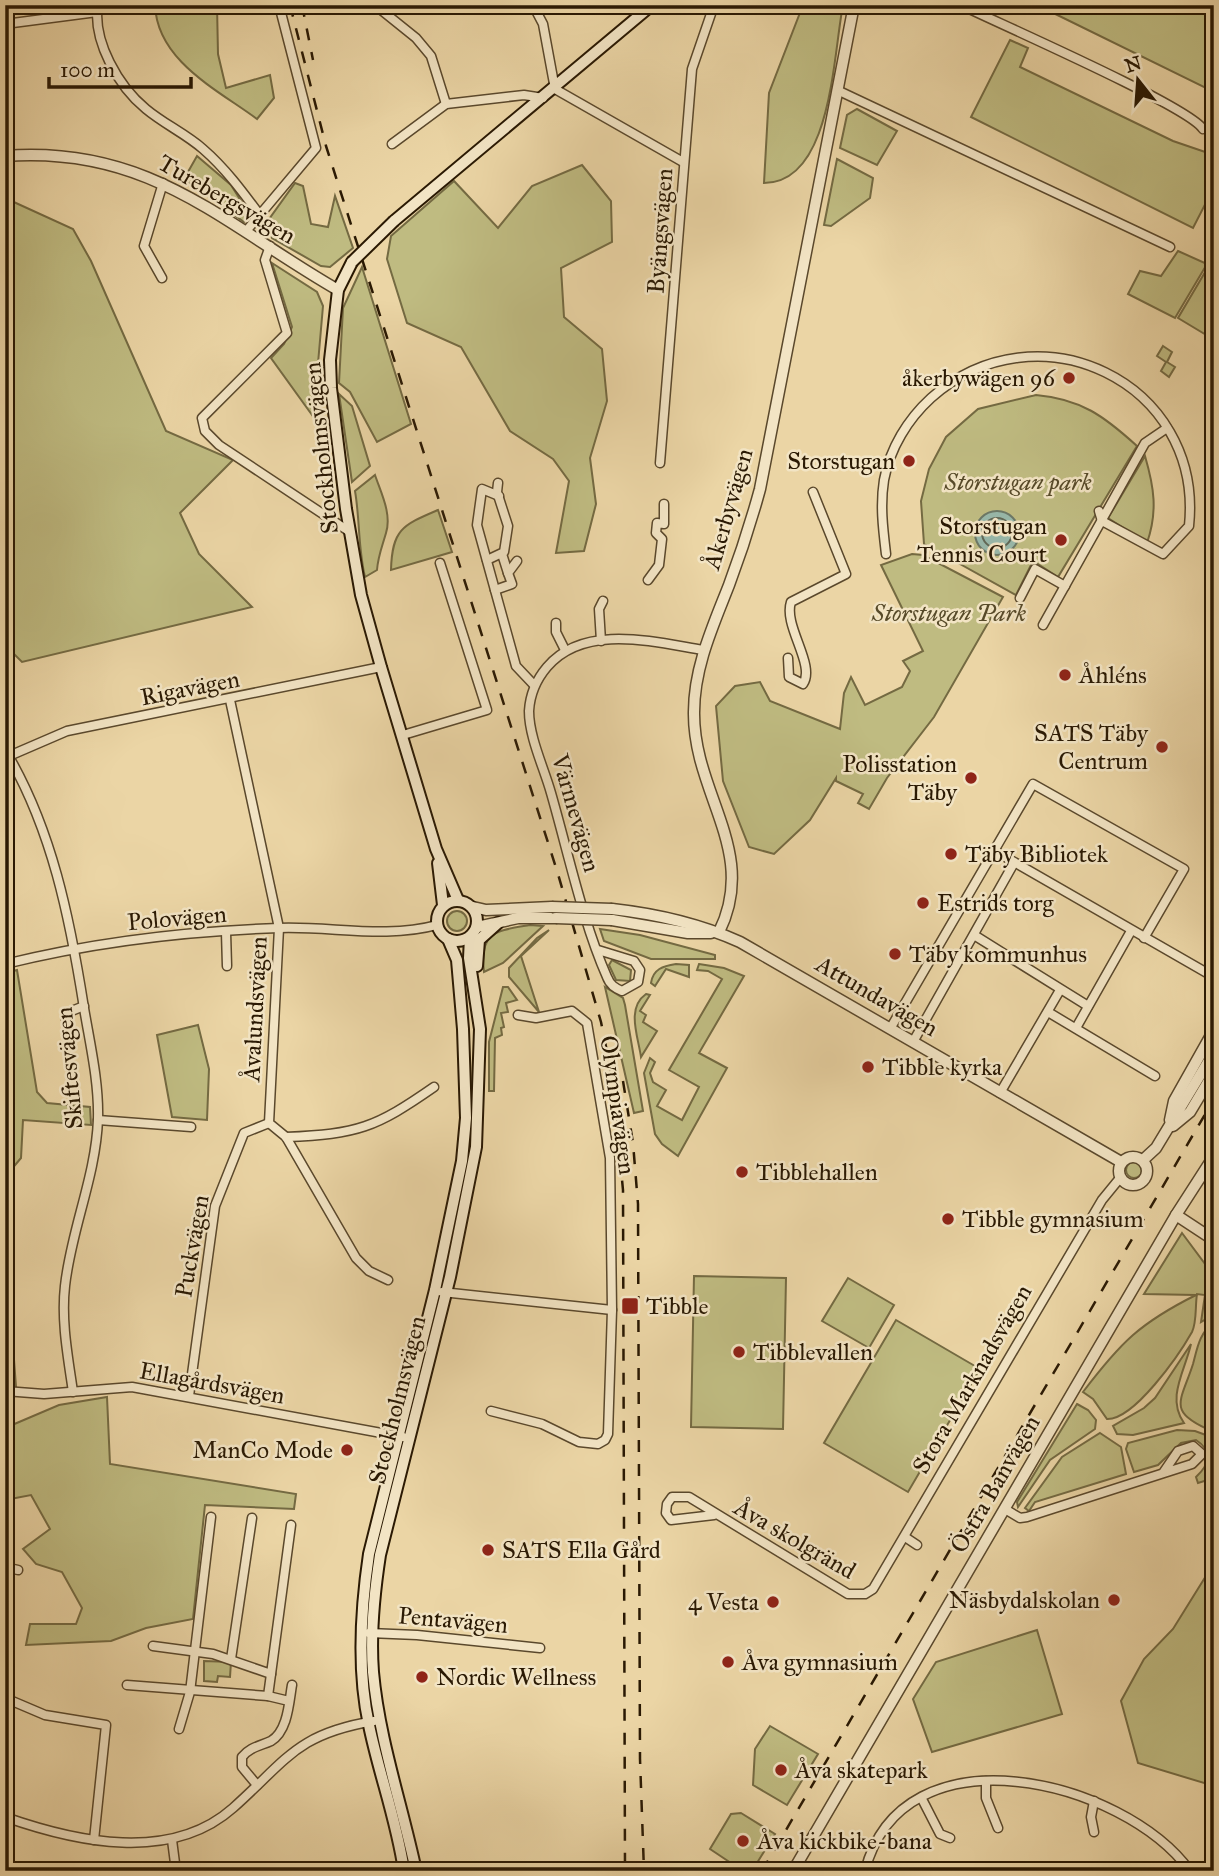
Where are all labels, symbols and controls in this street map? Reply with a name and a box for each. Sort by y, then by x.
scale bar [49,46,191,90]
north arrow [1104,46,1174,116]
text: N [1122,51,1144,78]
text: 100 m [60,57,115,83]
street label: Turebergsvägen [153,147,301,251]
street label: Byängsvägen [641,167,679,295]
street label: Stockholmsvägen [297,361,345,535]
place label: åkerbywägen 96 [902,363,1056,393]
marker: åkerbywägen 96 [1061,370,1077,386]
street label: Åkerbyvägen [696,445,760,574]
place label: Storstugan [787,446,895,476]
marker: Storstugan [901,453,917,469]
park label: Storstugan park [943,467,1092,497]
place label: Storstugan Tennis Court [917,511,1048,569]
marker: Storstugan Tennis Court [1053,532,1069,548]
park label: Storstugan Park [871,598,1027,628]
place label: Åhléns [1078,660,1147,690]
street label: Rigavägen [138,664,242,712]
marker: Åhléns [1057,667,1073,683]
place label: SATS Täby Centrum [1034,718,1149,776]
marker: SATS Täby Centrum [1154,739,1170,755]
place label: Polisstation Täby [842,749,958,807]
street label: Värmevägen [545,750,607,875]
marker: Polisstation Täby [963,770,979,786]
place label: Täby Bibliotek [965,839,1109,869]
marker: Täby Bibliotek [943,846,959,862]
place label: Estrids torg [937,888,1055,918]
marker: Estrids torg [915,895,931,911]
street label: Polovägen [126,899,228,937]
street label: Åvalundsvägen [236,936,274,1083]
place label: Täby kommunhus [909,939,1087,969]
marker: Täby kommunhus [887,946,903,962]
street label: Attundavägen [810,948,944,1043]
street label: Skiftesvägen [49,1006,89,1130]
street label: Olympiavägen [593,1034,643,1176]
place label: Tibble kyrka [882,1052,1003,1082]
marker: Tibble kyrka [860,1059,876,1075]
place label: Tibblehallen [756,1157,878,1187]
marker: Tibblehallen [734,1164,750,1180]
street label: Puckvägen [168,1192,216,1300]
place label: Tibble gymnasium [962,1204,1144,1234]
marker: Tibble gymnasium [940,1211,956,1227]
street label: Stora Marknadsvägen [906,1279,1038,1479]
place label: Tibble [646,1291,709,1321]
marker: Tibble [620,1296,640,1316]
street label: Stockholmsvägen [362,1313,432,1487]
place label: Tibblevallen [753,1337,873,1367]
marker: Tibblevallen [731,1344,747,1360]
street label: Ellagårdsvägen [137,1355,287,1411]
street label: Östra Banvägen [943,1410,1047,1558]
place label: ManCo Mode [193,1435,333,1465]
marker: ManCo Mode [339,1442,355,1458]
street label: Åva skolgränd [728,1492,861,1586]
place label: SATS Ella Gård [502,1535,661,1565]
marker: SATS Ella Gård [480,1542,496,1558]
place label: Näsbydalskolan [949,1585,1100,1615]
place label: 4 Vesta [688,1587,760,1617]
marker: Näsbydalskolan [1106,1592,1122,1608]
marker: 4 Vesta [765,1594,781,1610]
street label: Pentavägen [397,1600,509,1640]
place label: Åva gymnasium [741,1647,898,1677]
marker: Åva gymnasium [720,1654,736,1670]
place label: Nordic Wellness [436,1662,596,1692]
marker: Nordic Wellness [414,1669,430,1685]
place label: Åva skatepark [794,1755,928,1785]
marker: Åva skatepark [773,1762,789,1778]
place label: Åva kickbike-bana [756,1826,933,1856]
marker: Åva kickbike-bana [735,1833,751,1849]

